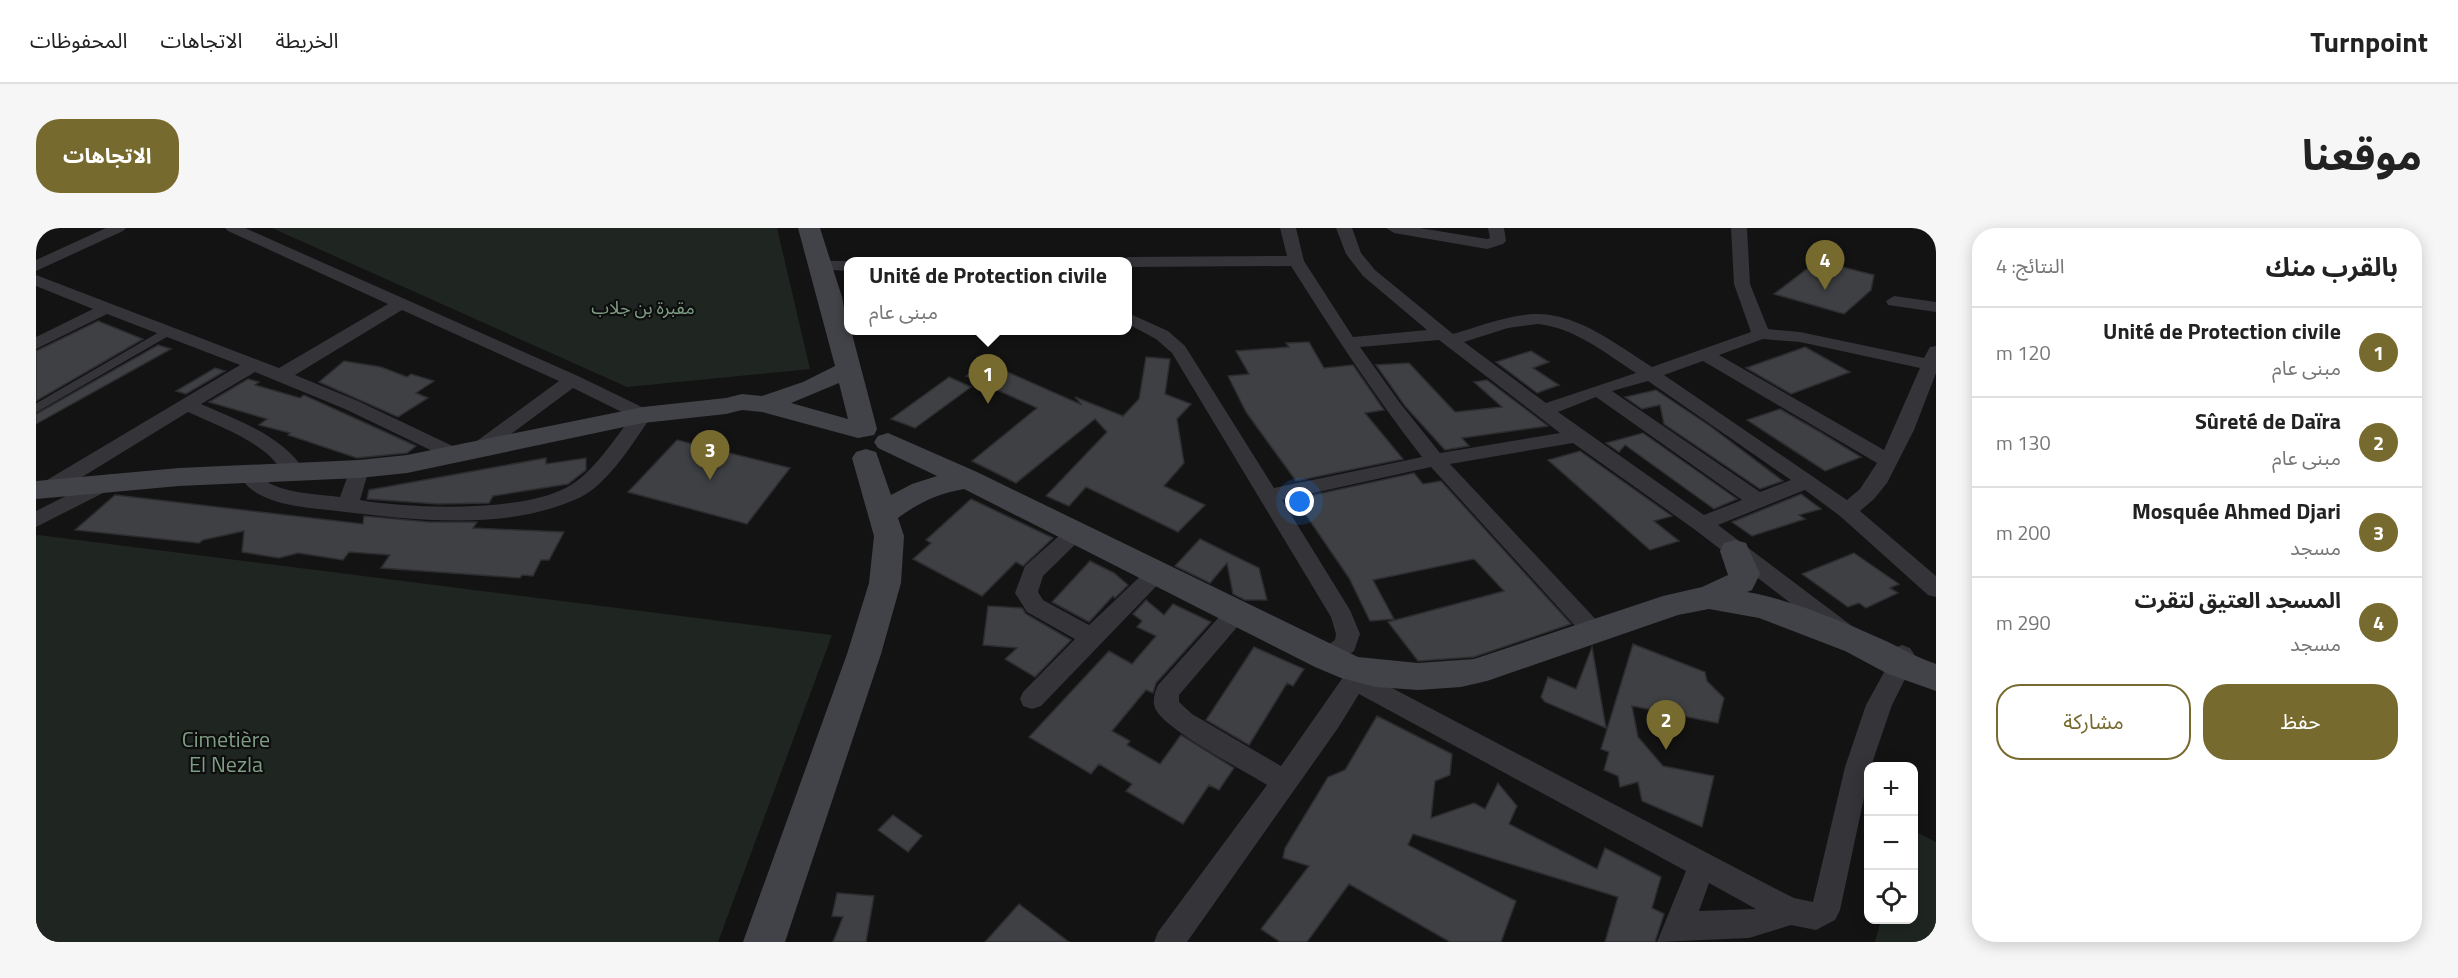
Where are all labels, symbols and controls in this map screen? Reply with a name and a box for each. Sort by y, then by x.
text: Turnpoint [2310,20,2428,63]
text: المحفوظات [30,24,127,56]
text: الاتجاهات [160,24,242,56]
text: الخريطة [275,24,338,56]
button: الاتجاهات [36,119,179,193]
text: موقعنا [2302,122,2422,186]
pin: 4 [1806,241,1844,290]
text: بالقرب منك [2266,247,2398,286]
text: النتائج: 4 [1996,250,2064,281]
popup [844,257,1132,335]
text: Unité de Protection civile [869,258,1107,292]
park label: مقبرة بن جلاب [591,294,695,321]
text: مبنى عام [869,296,938,327]
text: Unité de Protection civile [2103,314,2341,348]
text: 120 m [1996,337,2051,368]
text: 1 [2373,337,2384,368]
text: مبنى عام [2272,352,2341,383]
pin: 1 [968,354,1008,404]
text: Sûreté de Daïra [2195,404,2341,438]
text: 130 m [1996,427,2051,458]
text: 2 [2373,427,2384,458]
pin: 3 [690,430,730,480]
text: مبنى عام [2272,442,2341,473]
your location [1285,487,1314,516]
text: Mosquée Ahmed Djari [2132,494,2341,528]
text: 200 m [1996,517,2051,548]
text: 3 [2373,517,2384,548]
text: مسجد [2290,532,2341,563]
text: المسجد العتيق لتقرت [2135,583,2341,617]
text: 290 m [1996,607,2051,638]
text: 4 [2373,607,2384,638]
text: مسجد [2290,628,2341,659]
button: مشاركة [1996,684,2191,760]
button: حفظ [2203,684,2398,760]
pin: 2 [1646,700,1686,750]
park label: Cimetière El Nezla [182,722,270,781]
map controls [1864,762,1918,924]
button: + [1864,762,1918,816]
button: − [1864,816,1918,870]
button: locate [1864,870,1918,924]

